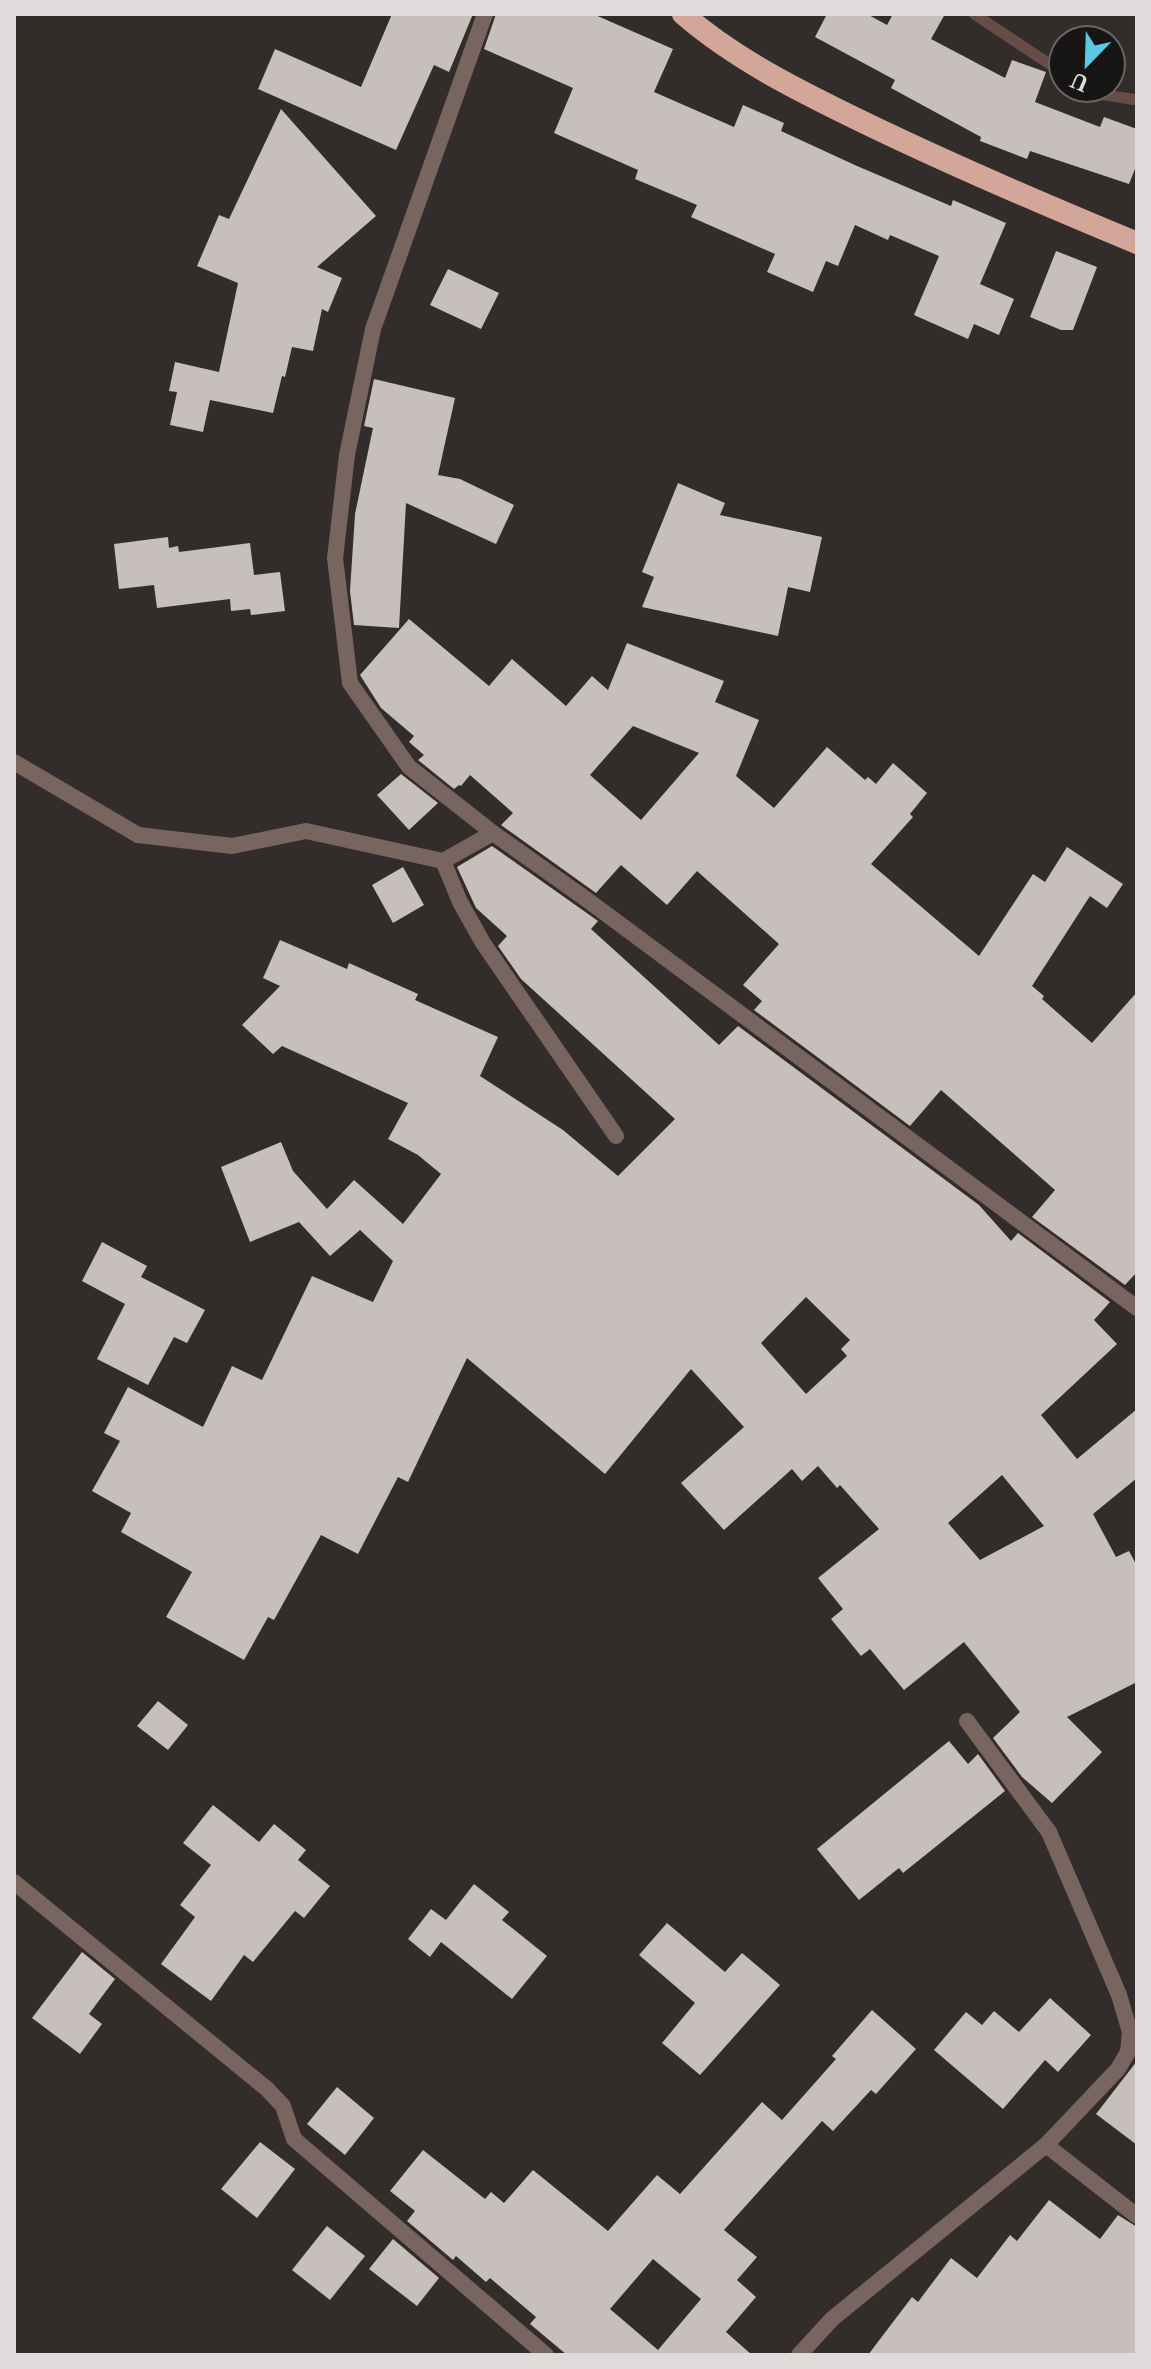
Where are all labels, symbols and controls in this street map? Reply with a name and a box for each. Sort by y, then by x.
north arrow [1047,24,1127,104]
text: U [1065,66,1092,100]

